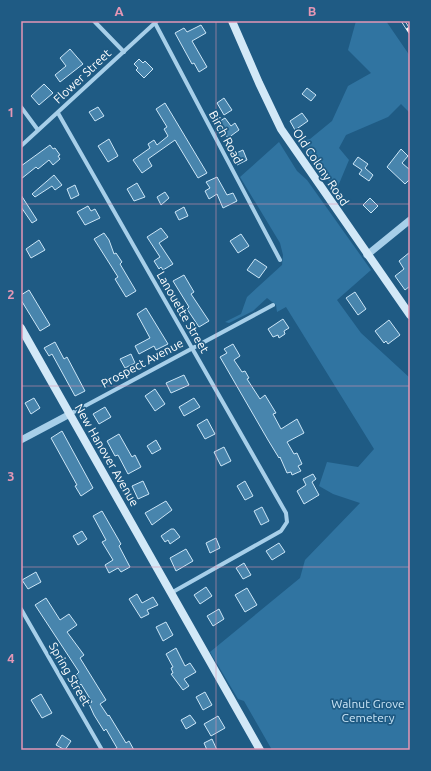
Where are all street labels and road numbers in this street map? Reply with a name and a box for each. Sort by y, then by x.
street label: Flower Street [51,46,113,106]
street label: Birch Road [207,108,245,166]
street label: Old Colony Road [291,126,351,208]
street label: Lanouette Street [154,269,212,355]
street label: Prospect Avenue [99,336,185,390]
street label: New Hanover Avenue [72,402,142,508]
street label: Spring Street [47,640,93,708]

